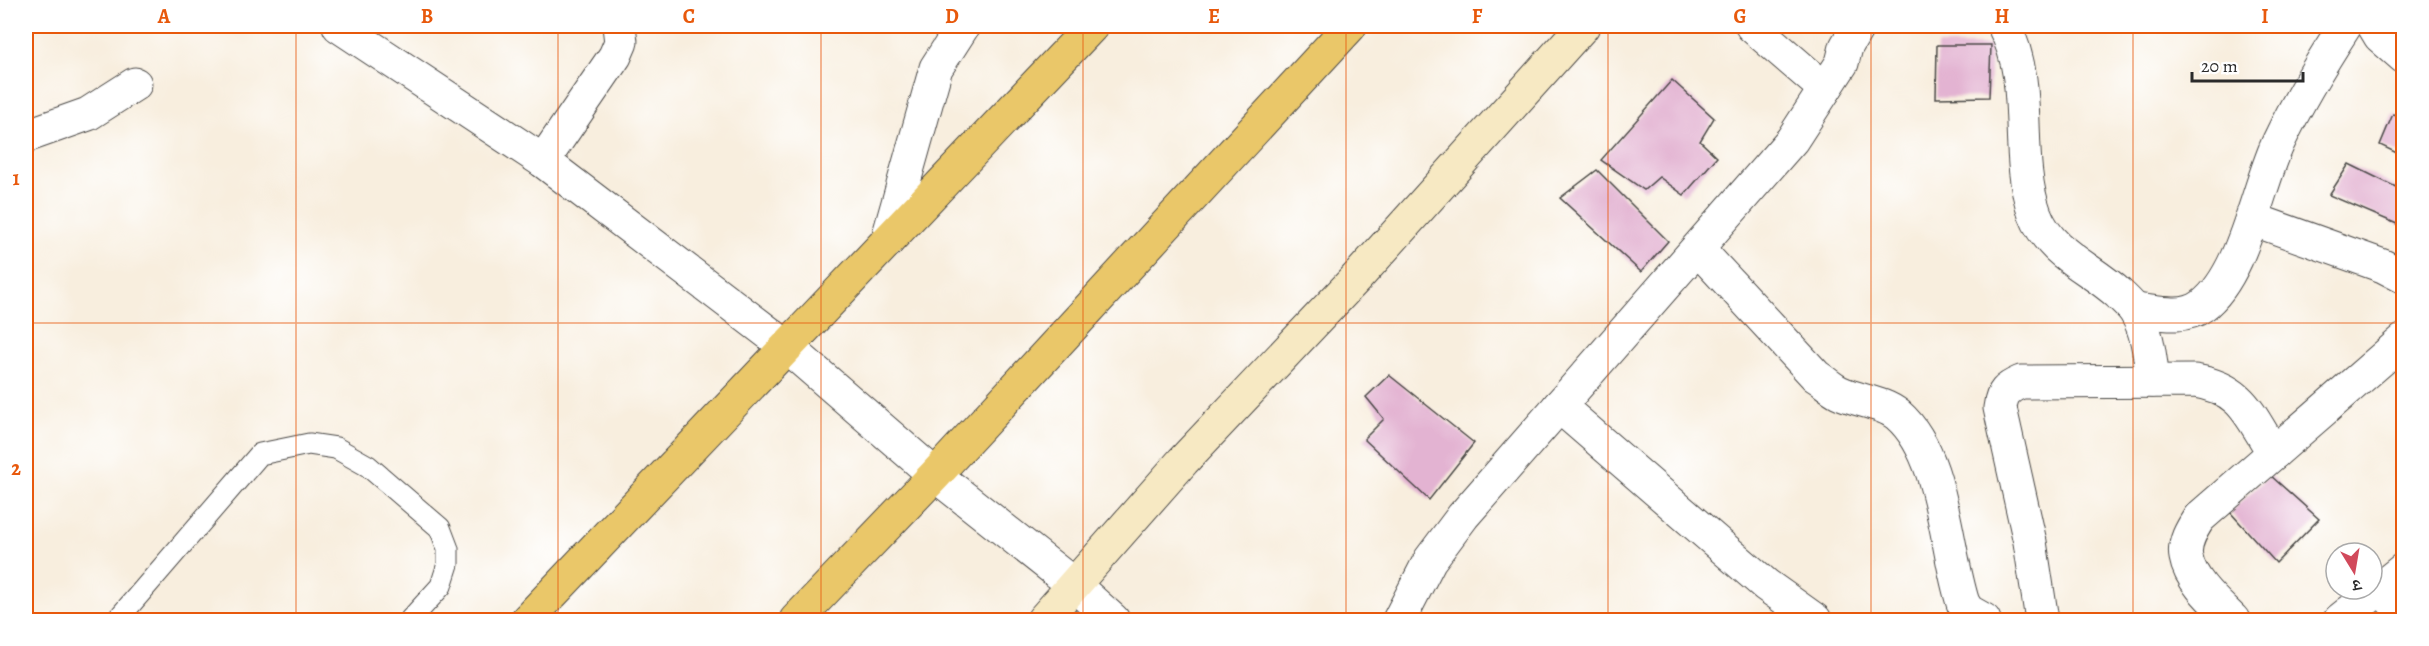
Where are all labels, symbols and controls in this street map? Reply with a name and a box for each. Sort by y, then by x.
text: A [157,3,171,30]
text: B [421,3,433,30]
text: C [683,3,695,30]
text: D [945,3,959,30]
text: E [1208,3,1220,30]
text: F [1472,3,1483,30]
text: G [1733,3,1747,30]
text: H [1995,3,2010,30]
text: I [2261,3,2269,30]
scale bar [2192,45,2303,83]
text: 20 m [2201,54,2238,78]
text: 1 [12,165,20,192]
text: 2 [11,455,21,482]
north arrow [2324,541,2384,601]
text: उ [2349,573,2364,597]

